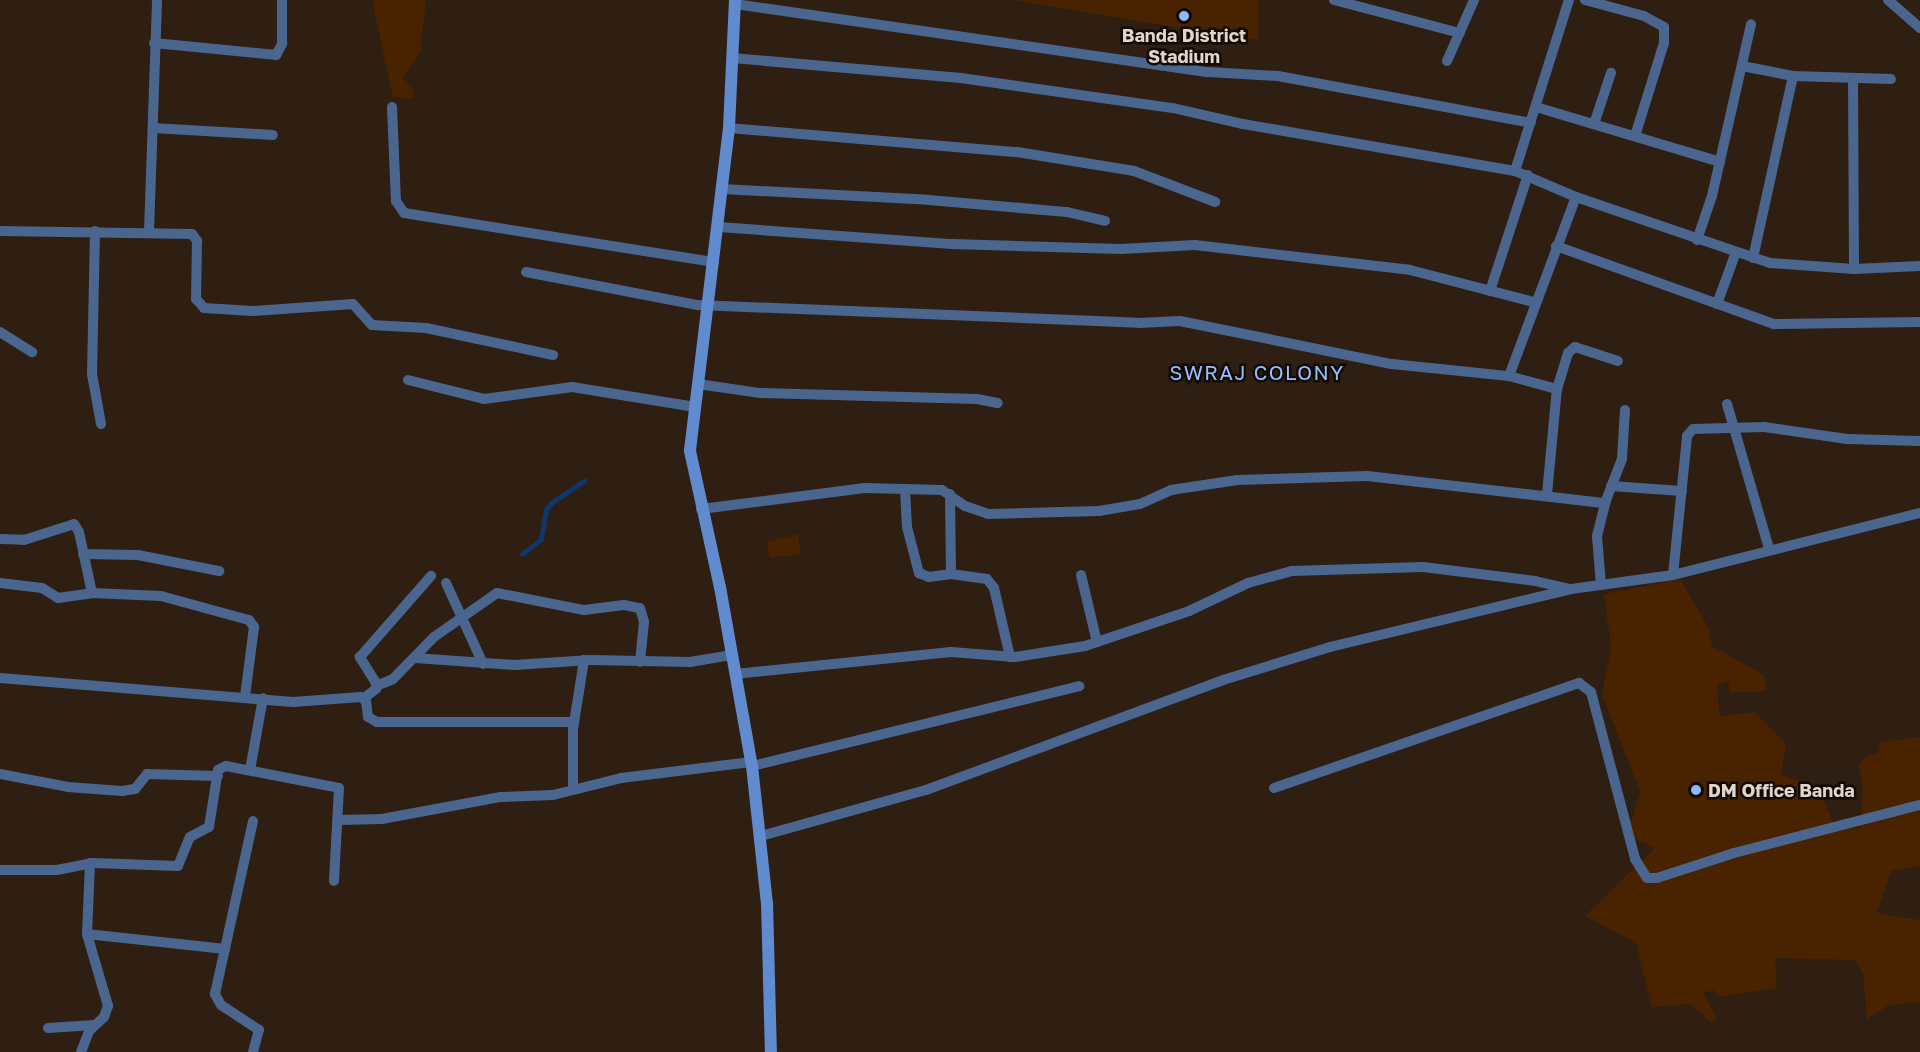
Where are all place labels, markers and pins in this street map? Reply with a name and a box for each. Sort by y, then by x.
marker: Banda District Stadium [1177,9,1191,23]
place label: Banda District Stadium [1122,25,1246,68]
place label: DM Office Banda [1708,779,1855,801]
marker: DM Office Banda [1689,783,1703,797]

